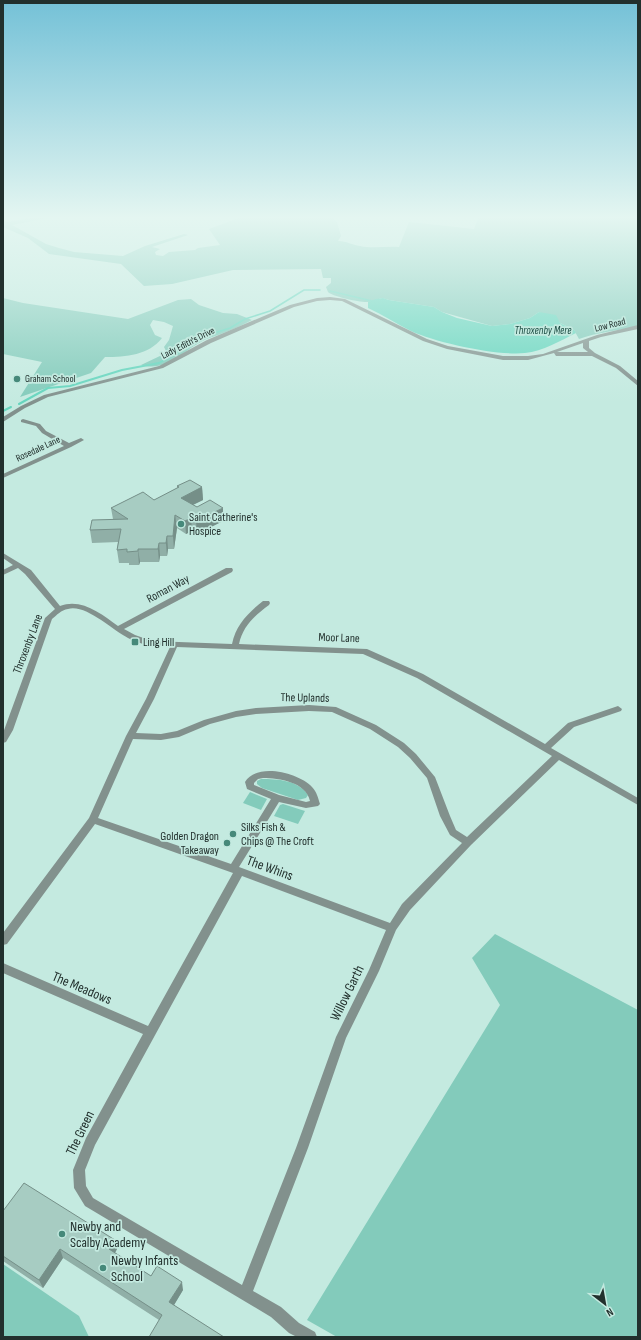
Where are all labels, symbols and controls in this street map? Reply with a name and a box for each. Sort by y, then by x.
street label: Low Road [593,315,627,335]
street label: Lady Edith's Drive [159,324,217,362]
water label: Throxenby Mere [514,324,572,337]
place label: Graham School [25,373,76,385]
marker: Graham School [12,374,22,384]
street label: Rosedale Lane [14,434,62,464]
place label: Saint Catherine's Hospice [189,510,257,539]
marker: Saint Catherine's Hospice [176,519,186,529]
street label: Roman Way [144,571,192,607]
street label: Throxenby Lane [10,612,46,676]
street label: Moor Lane [318,630,360,646]
place label: Ling Hill [143,635,174,650]
marker: Ling Hill [130,637,140,647]
street label: The Uplands [280,690,330,706]
place label: Silks Fish & Chips @ The Croft [241,820,314,849]
place label: Golden Dragon Takeaway [160,829,219,858]
marker: Silks Fish & Chips @ The Croft [228,829,238,839]
marker: Golden Dragon Takeaway [222,838,232,848]
street label: The Whins [244,852,296,884]
street label: Willow Garth [326,963,368,1023]
street label: The Meadows [50,968,114,1008]
street label: The Green [62,1108,98,1158]
place label: Newby and Scalby Academy [70,1218,146,1251]
marker: Newby and Scalby Academy [57,1229,67,1239]
place label: Newby Infants School [111,1252,178,1285]
marker: Newby Infants School [98,1263,108,1273]
north arrow [585,1284,625,1324]
text: N [604,1305,616,1319]

